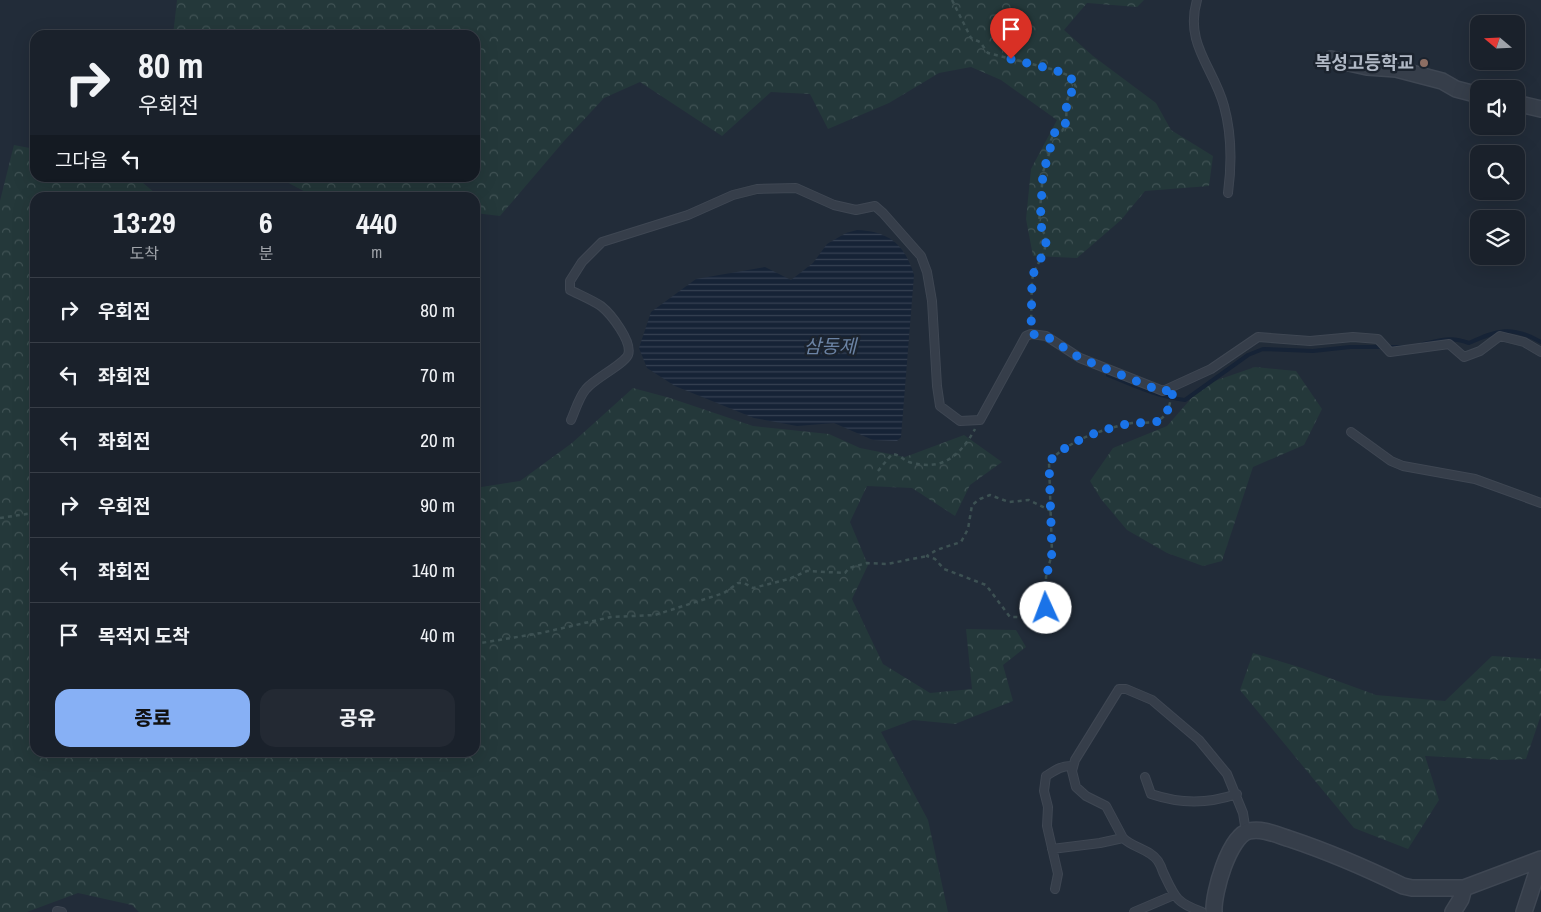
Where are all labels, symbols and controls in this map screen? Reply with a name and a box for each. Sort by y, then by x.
pin [990,8,1032,59]
icon: arrive [997,15,1025,43]
north arrow [1470,15,1525,70]
map controls [1470,15,1525,265]
text: 80 m [138,42,203,89]
icon: right [55,50,120,115]
place label: 복성고등학교 [1315,50,1414,75]
marker: 복성고등학교 [1418,57,1430,69]
button: sound [1470,80,1525,135]
text: 우회전 [138,90,199,120]
icon: left [117,145,145,173]
button: search [1470,145,1525,200]
text: 그다음 [55,147,107,173]
text: 13:29 [113,202,176,242]
text: 6 [259,202,273,242]
text: 440 [356,203,397,243]
button: layers [1470,210,1525,265]
text: m [371,241,382,263]
text: 도착 [130,242,159,264]
text: 분 [259,242,273,264]
icon: right [55,296,83,324]
text: 80 m [420,297,455,323]
text: 우회전 [98,298,150,324]
water label: 삼동제 [804,333,859,359]
icon: left [55,361,83,389]
text: 70 m [420,362,455,388]
text: 좌회전 [98,363,150,389]
icon: left [55,426,83,454]
text: 20 m [420,427,455,453]
text: 좌회전 [98,428,150,454]
icon: right [55,491,83,519]
text: 90 m [420,492,455,518]
text: 우회전 [98,493,150,519]
icon: left [55,556,83,584]
text: 140 m [412,557,455,583]
text: 좌회전 [98,558,150,584]
position arrow [1019,581,1071,633]
icon: arrive [55,621,83,649]
text: 40 m [420,622,455,648]
text: 목적지 도착 [98,623,190,649]
button: 종료 [55,689,250,747]
button: 공유 [260,689,455,747]

